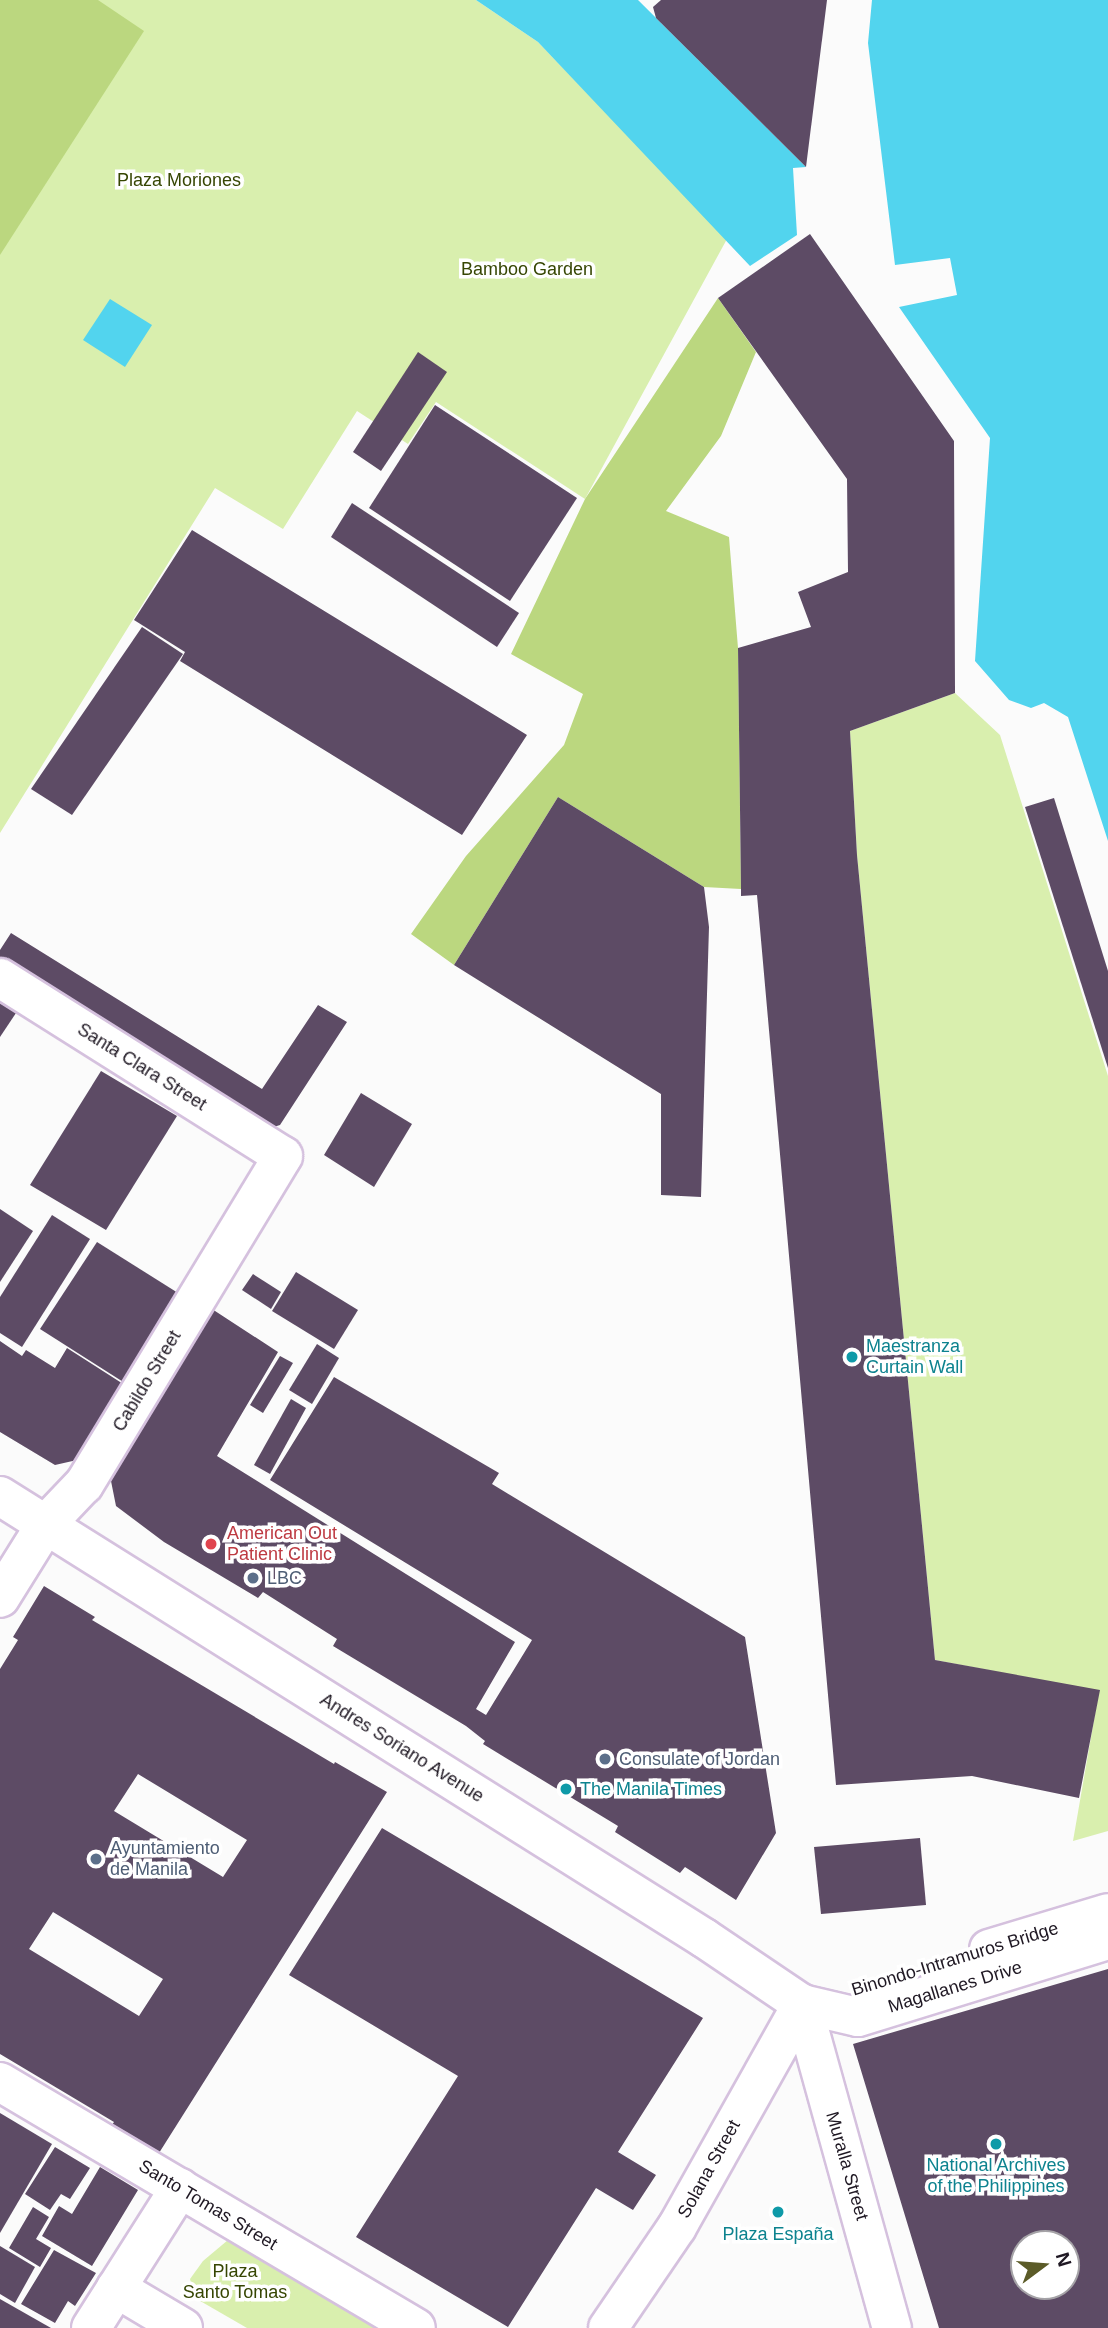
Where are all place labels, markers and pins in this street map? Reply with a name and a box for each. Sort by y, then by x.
place label: Maestranza Curtain Wall [866,1336,963,1378]
marker: Maestranza Curtain Wall [844,1349,860,1365]
place label: American Out Patient Clinic [227,1523,337,1566]
marker: American Out Patient Clinic [201,1534,221,1554]
place label: LBC [267,1567,302,1589]
marker: LBC [245,1570,261,1586]
place label: Consulate of Jordan [619,1748,780,1770]
marker: Consulate of Jordan [597,1751,613,1767]
place label: The Manila Times [580,1778,722,1800]
marker: The Manila Times [558,1781,574,1797]
place label: Ayuntamiento de Manila [110,1838,220,1881]
marker: Ayuntamiento de Manila [88,1851,104,1867]
marker: National Archives of the Philippines [988,2136,1004,2152]
place label: National Archives of the Philippines [926,2155,1066,2198]
marker: Plaza España [770,2204,786,2220]
place label: Plaza España [722,2223,834,2245]

